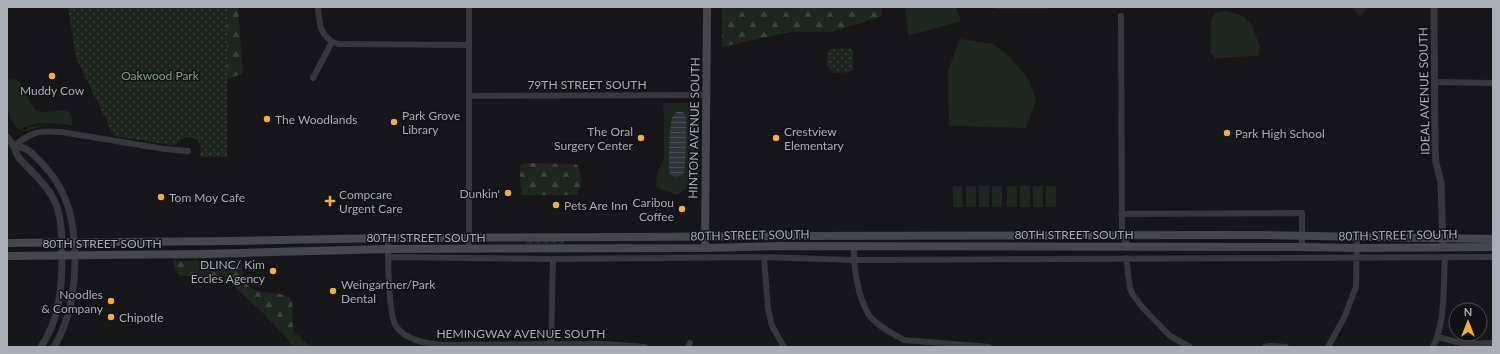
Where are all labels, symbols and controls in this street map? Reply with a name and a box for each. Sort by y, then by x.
street label: IDEAL AVENUE SOUTH [1415,27,1433,155]
street label: HINTON AVENUE SOUTH [685,57,703,199]
park label: Oakwood Park [121,68,200,83]
marker: Muddy Cow [47,71,57,81]
street label: 79TH STREET SOUTH [527,77,647,92]
place label: Muddy Cow [20,83,85,98]
place label: Park Grove Library [402,108,460,137]
place label: The Woodlands [275,112,357,127]
marker: The Woodlands [262,114,272,124]
marker: Park Grove Library [389,117,399,127]
place label: The Oral Surgery Center [554,124,634,153]
place label: Crestview Elementary [784,124,844,153]
place label: Park High School [1235,126,1325,141]
marker: Park High School [1222,128,1232,138]
marker: The Oral Surgery Center [636,133,646,143]
marker: Crestview Elementary [771,133,781,143]
place label: Dunkin' [460,186,500,201]
place label: Compcare Urgent Care [339,187,403,216]
marker: Dunkin' [503,188,513,198]
place label: Tom Moy Cafe [169,190,245,205]
marker: Tom Moy Cafe [156,192,166,202]
marker: Compcare Urgent Care [324,195,336,207]
place label: Caribou Coffee [633,195,674,224]
place label: Pets Are Inn [564,198,628,213]
marker: Pets Are Inn [551,200,561,210]
marker: Caribou Coffee [677,204,687,214]
street label: 80TH STREET SOUTH [690,226,810,244]
street label: 80TH STREET SOUTH [1338,226,1458,244]
street label: 80TH STREET SOUTH [1014,227,1134,242]
street label: 80TH STREET SOUTH [366,230,486,245]
street label: 80TH STREET SOUTH [42,236,162,251]
place label: DLINC/ Kim Eccles Agency [191,257,266,286]
marker: DLINC/ Kim Eccles Agency [268,266,278,276]
place label: Weingartner/Park Dental [341,277,436,306]
marker: Weingartner/Park Dental [328,286,338,296]
place label: Noodles & Company [41,287,104,316]
marker: Noodles & Company [106,296,116,306]
north arrow [1448,302,1488,342]
text: N [1464,305,1472,318]
place label: Chipotle [119,310,163,325]
marker: Chipotle [106,312,116,322]
street label: HEMINGWAY AVENUE SOUTH [436,326,606,341]

